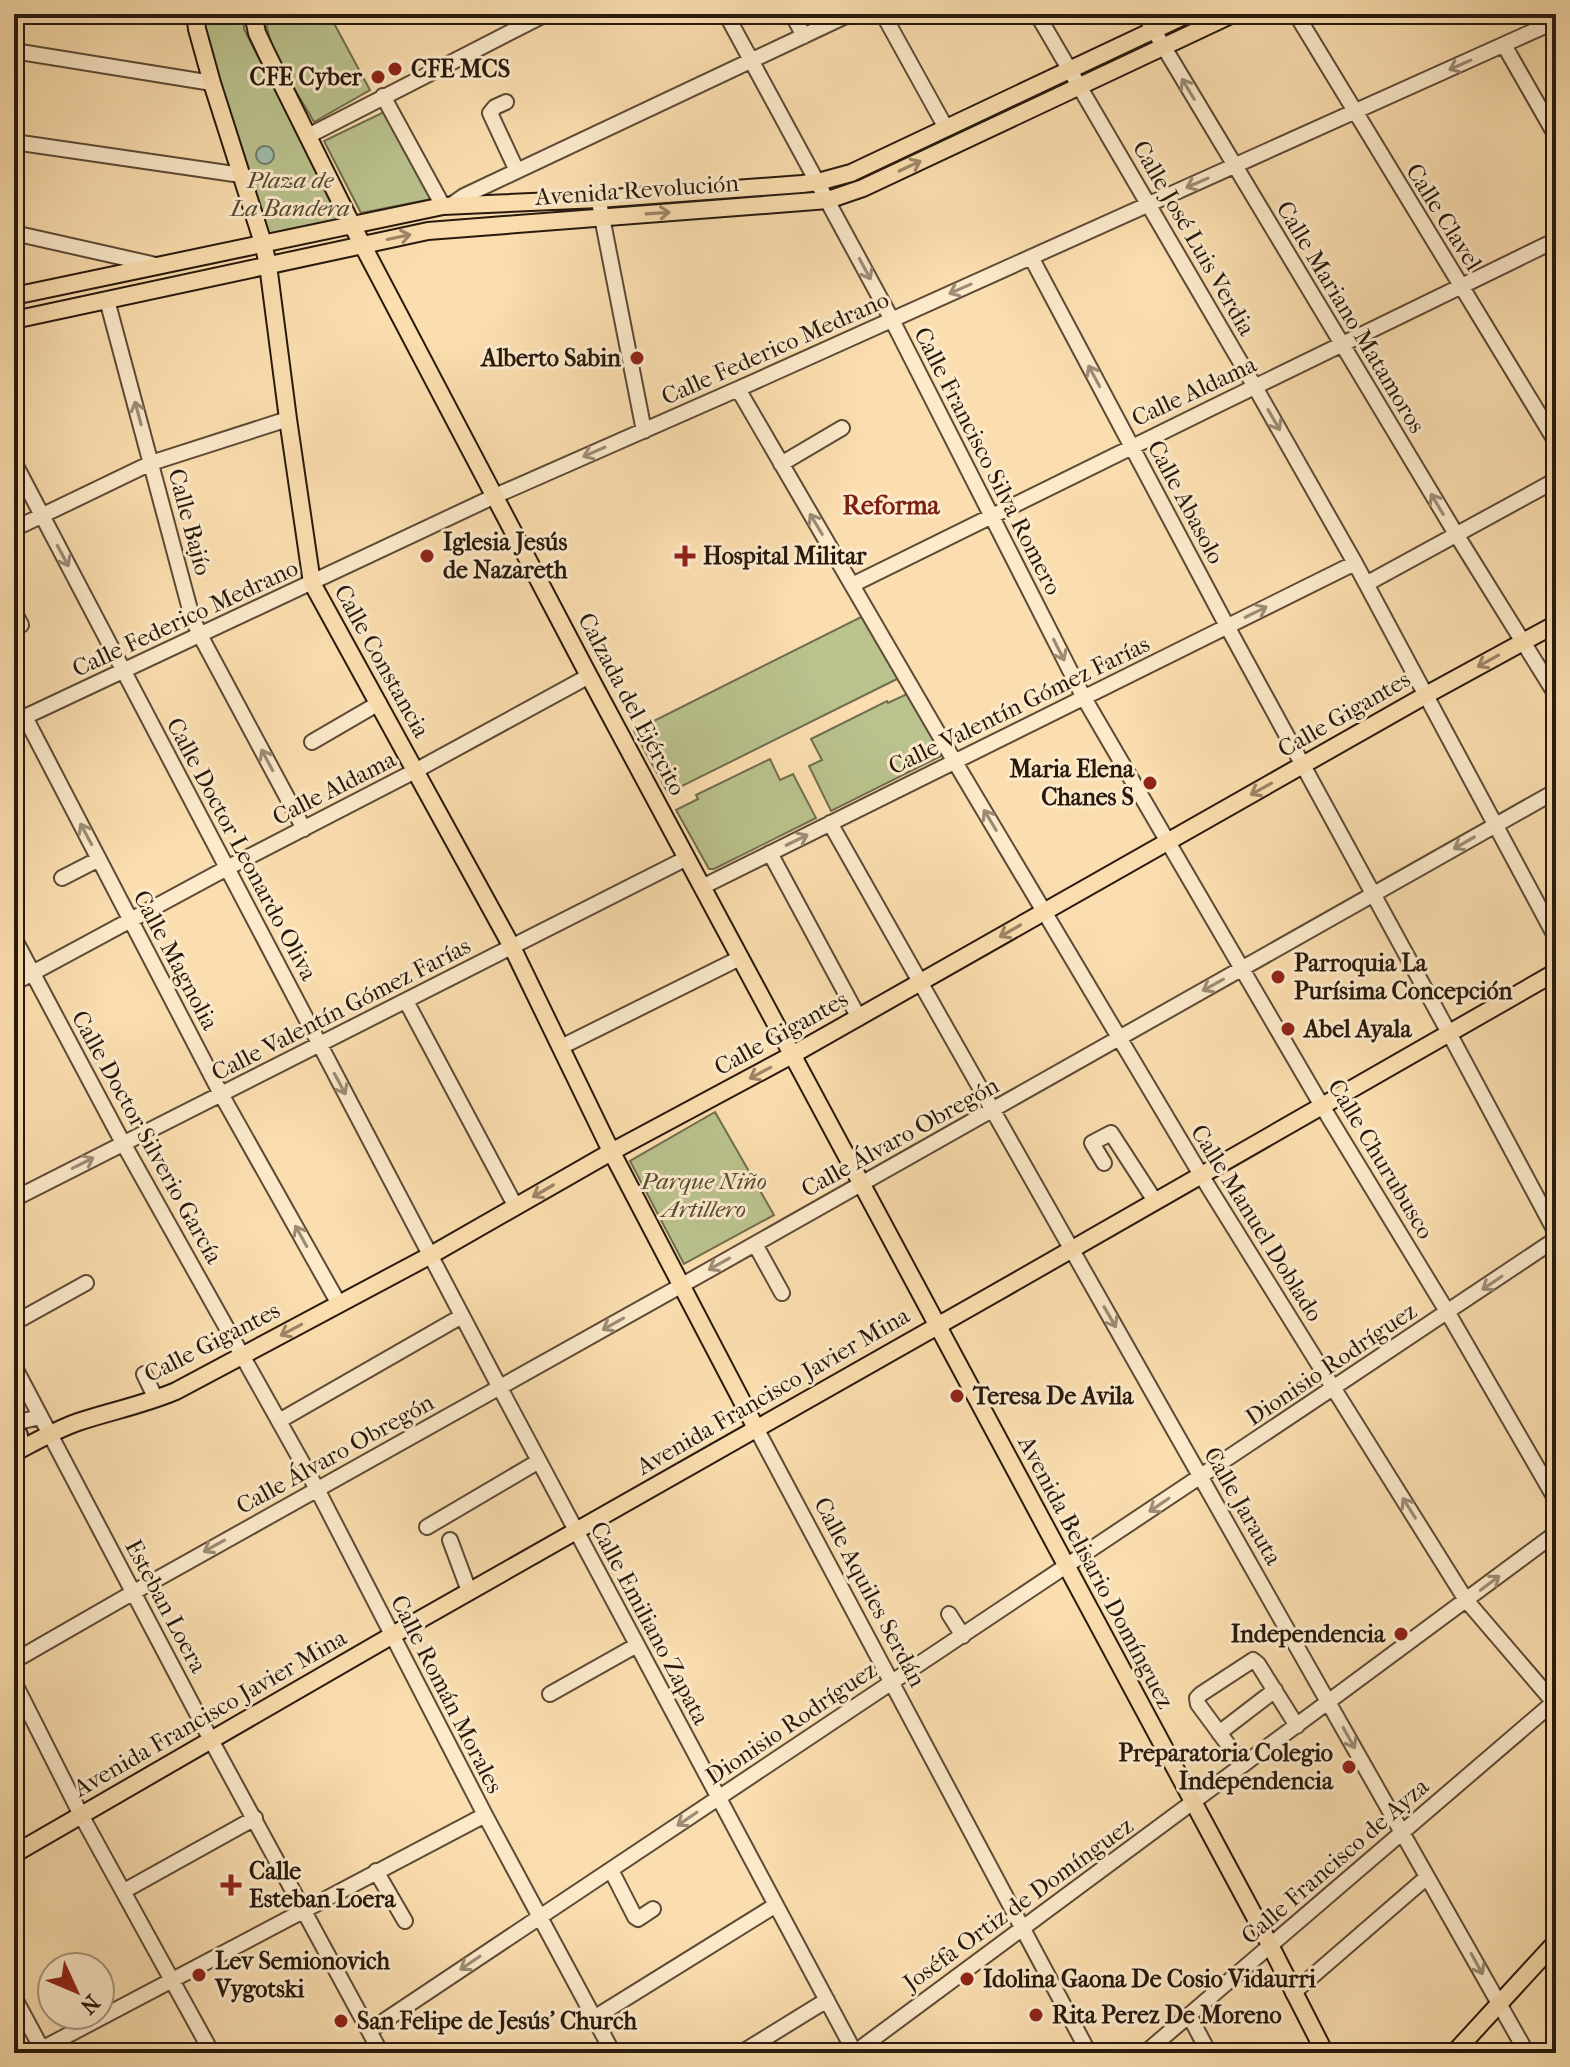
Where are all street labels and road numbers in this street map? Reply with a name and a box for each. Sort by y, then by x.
street label: Calle José Luis Verdia [1127,136,1262,341]
street label: Calle Clavel [1400,158,1488,276]
street label: Avenida Revolución [533,169,740,211]
street label: Calle Mariano Matamoros [1271,196,1431,438]
street label: Calle Federico Medrano [657,285,893,411]
street label: Calle Francisco Silva Romero [908,322,1068,600]
street label: Calle Aldama [1127,349,1262,432]
street label: Calle Abasolo [1142,435,1230,569]
street label: Calle Bajío [162,466,218,578]
street label: Calle Federico Medrano [68,553,302,683]
street label: Calle Constancia [328,580,436,743]
street label: Calzada del Ejército [572,608,692,800]
street label: Calle Valentín Gómez Farías [884,629,1154,780]
street label: Calle Gigantes [1273,665,1415,763]
street label: Calle Doctor Leonardo Oliva [161,713,324,986]
street label: Calle Aldama [268,745,401,831]
street label: Calle Magnolia [127,885,225,1035]
street label: Calle Valentín Gómez Farías [207,931,475,1087]
street label: Calle Gigantes [709,985,853,1081]
street label: Calle Doctor Silverio García [66,1006,229,1269]
street label: Calle Álvaro Obregón [796,1070,1004,1203]
street label: Calle Churubusco [1322,1074,1440,1244]
street label: Calle Manuel Doblado [1185,1119,1329,1327]
street label: Calle Gigantes [140,1296,285,1388]
street label: Dionisio Rodríguez [1240,1296,1422,1432]
street label: Avenida Francisco Javier Mina [631,1301,915,1481]
street label: Calle Álvaro Obregón [231,1387,439,1520]
street label: Avenida Belisario Domínguez [1012,1430,1180,1713]
street label: Calle Jarauta [1198,1442,1288,1571]
street label: Calle Aquiles Serdán [808,1492,932,1692]
street label: Calle Emiliano Zapata [585,1517,716,1730]
street label: Esteban Loera [119,1535,213,1678]
street label: Calle Román Morales [385,1590,509,1798]
street label: Avenida Francisco Javier Mina [68,1623,352,1803]
street label: Dionisio Rodríguez [700,1655,882,1791]
street label: Calle Francisco de Ayza [1236,1771,1435,1950]
street label: Joséfa Ortiz de Domínguez [896,1811,1139,1998]

